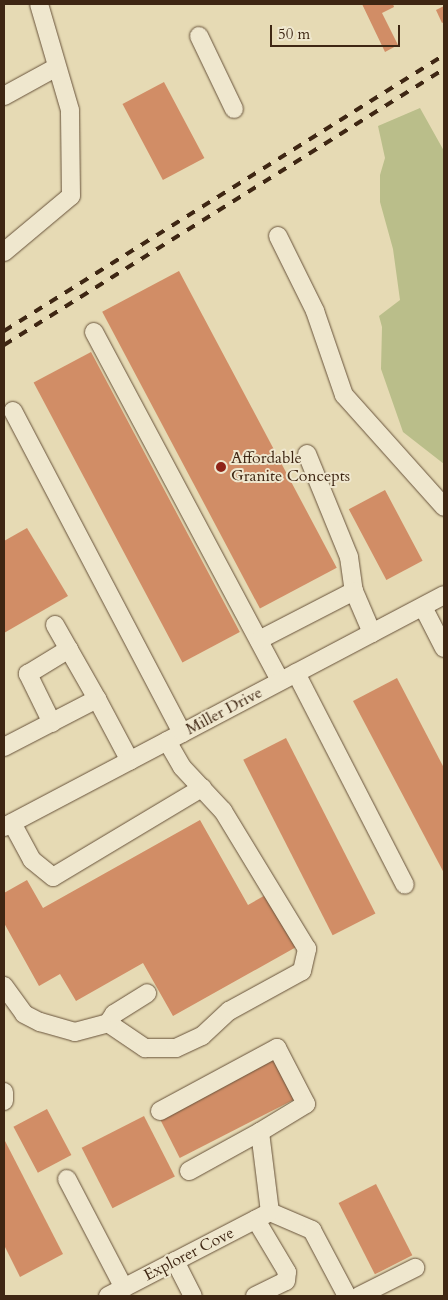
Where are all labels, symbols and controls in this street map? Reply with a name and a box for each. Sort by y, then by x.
scale bar [273,15,403,47]
text: 50 m [278,24,310,44]
place label: Affordable Granite Concepts [231,448,350,486]
marker: Affordable Granite Concepts [215,461,227,473]
street label: Miller Drive [182,683,266,739]
street label: Explorer Cove [141,1223,237,1285]

